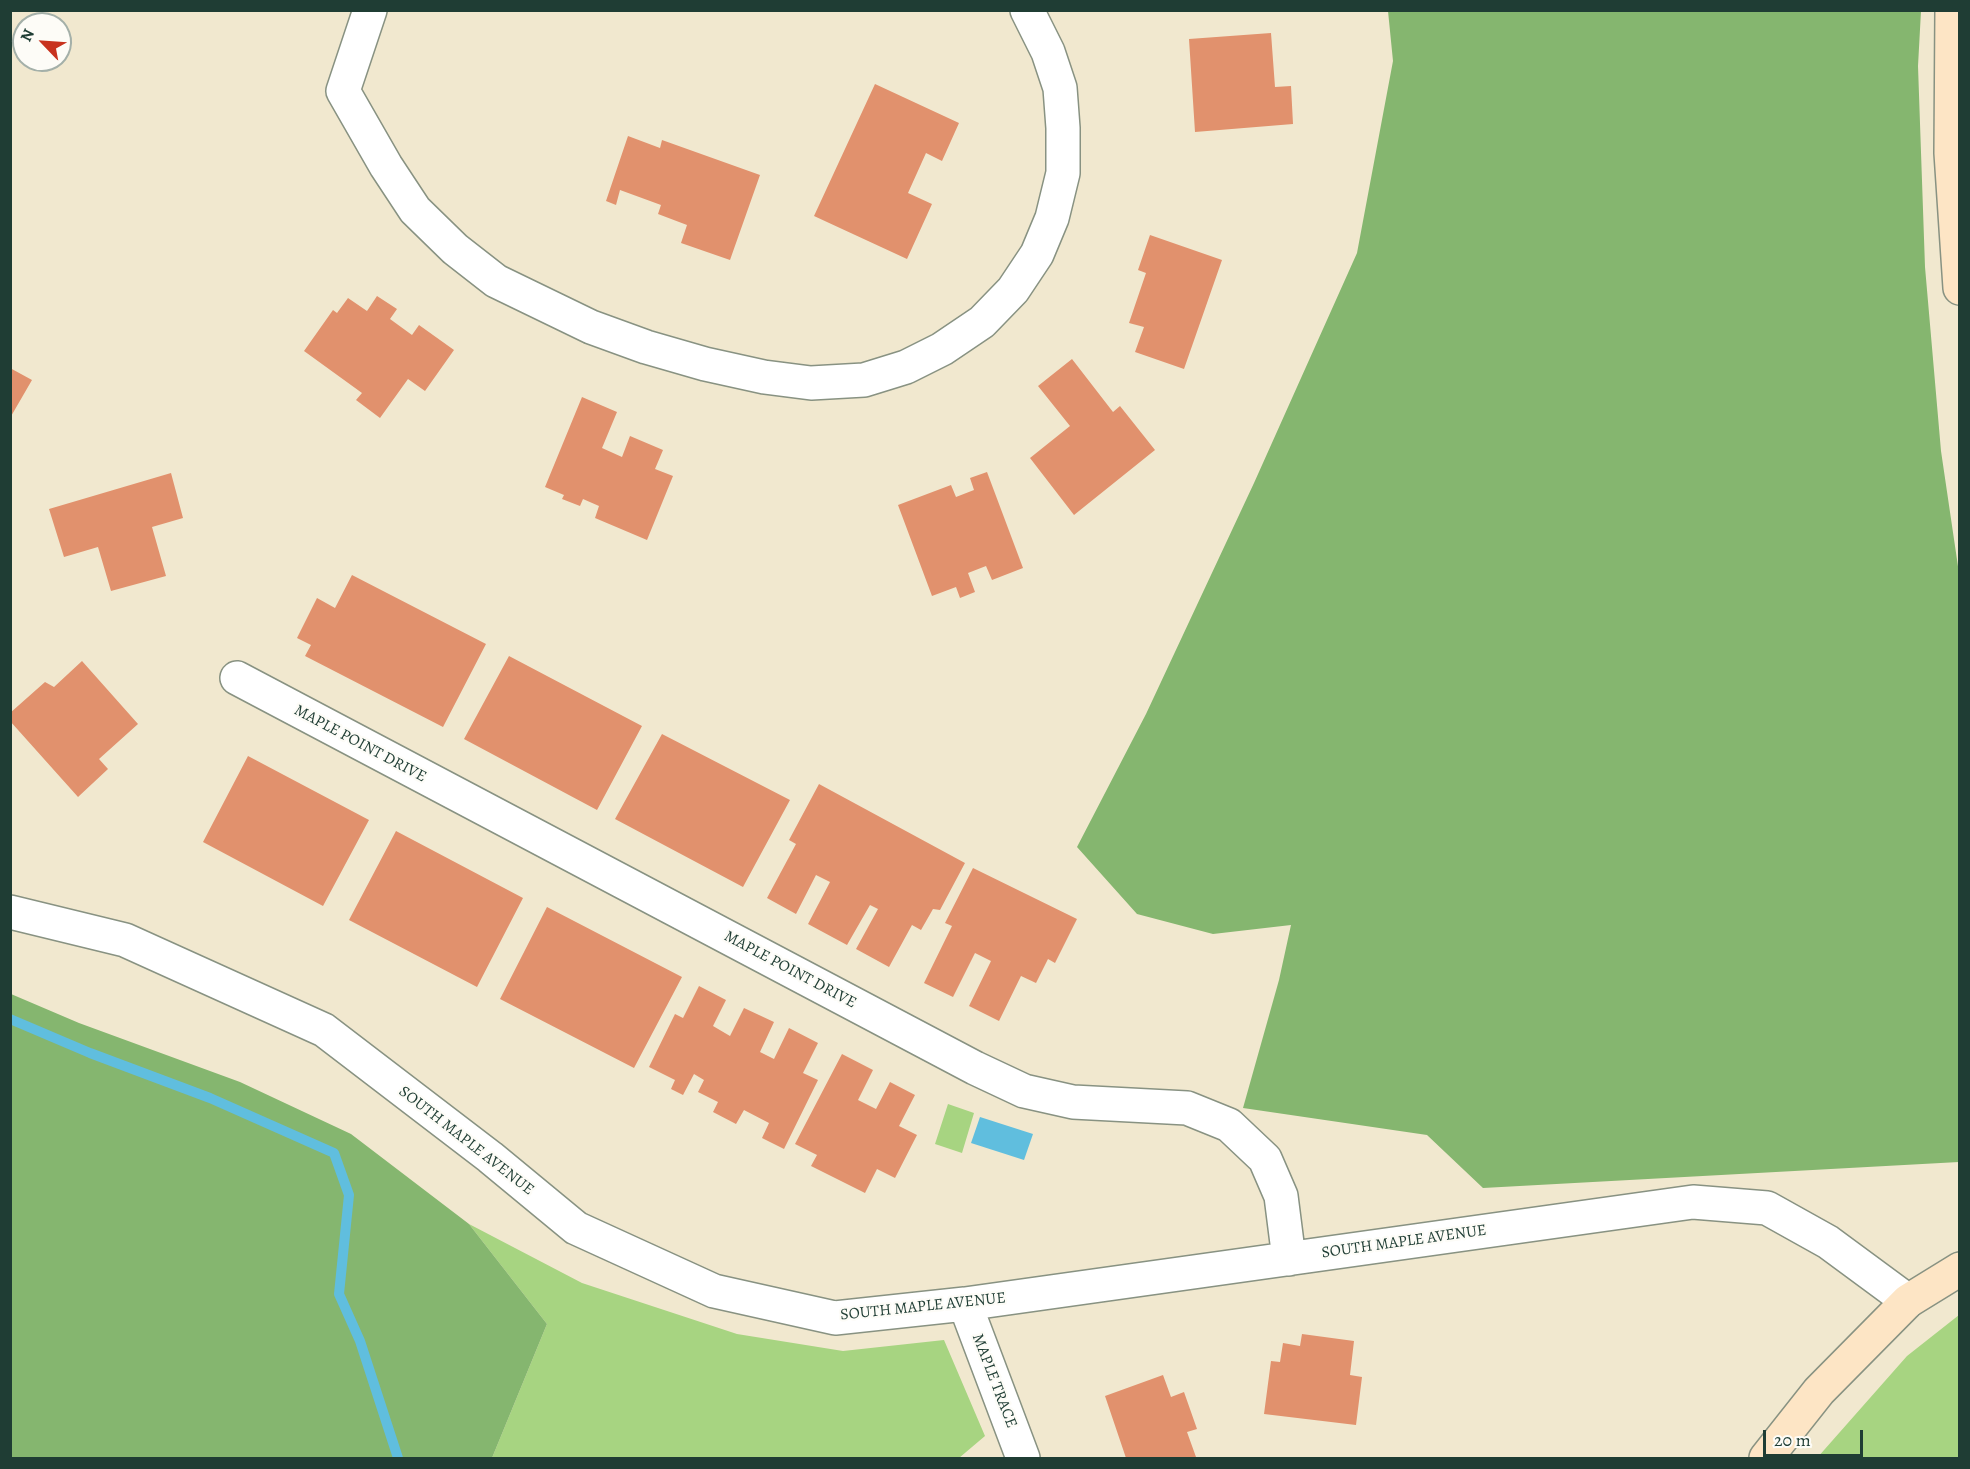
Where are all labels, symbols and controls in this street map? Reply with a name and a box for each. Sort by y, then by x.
north arrow [12,12,72,72]
text: N [15,25,40,45]
street label: MAPLE POINT DRIVE [291,701,429,787]
street label: MAPLE POINT DRIVE [721,927,859,1013]
street label: SOUTH MAPLE AVENUE [395,1082,537,1200]
street label: SOUTH MAPLE AVENUE [1320,1221,1488,1263]
street label: SOUTH MAPLE AVENUE [839,1289,1007,1325]
street label: MAPLE TRACE [967,1331,1021,1431]
scale bar [1766,1418,1866,1456]
text: 20 m [1774,1428,1811,1452]

